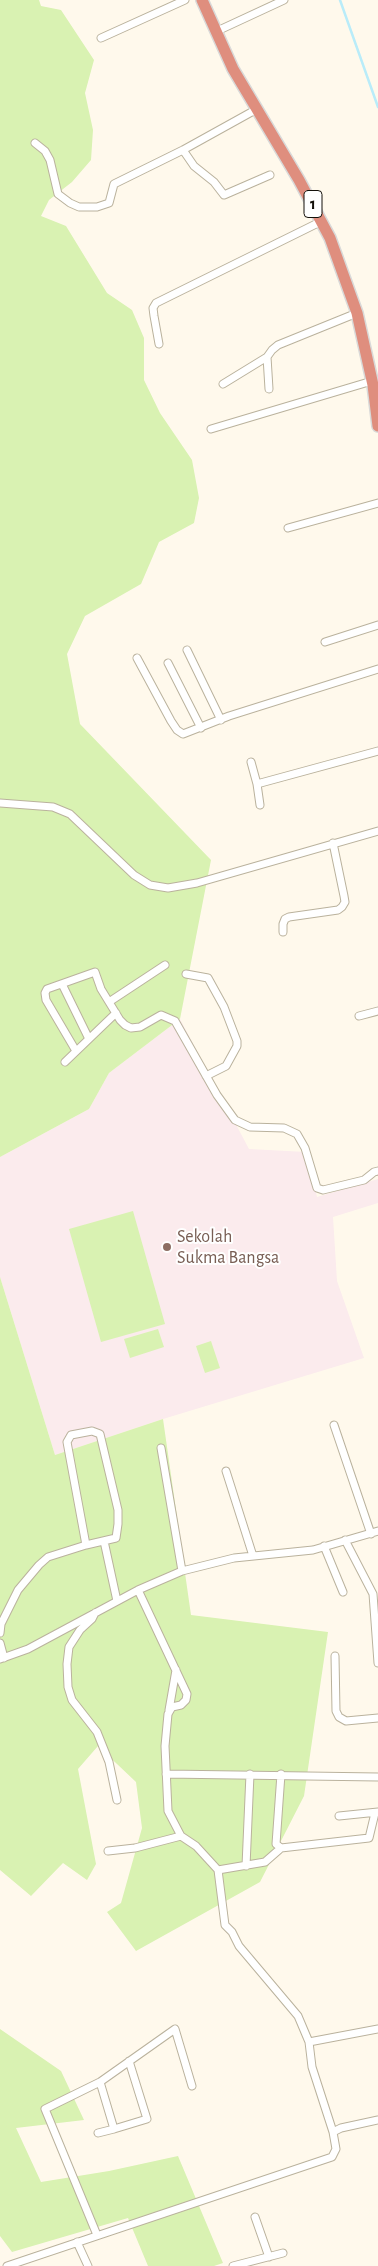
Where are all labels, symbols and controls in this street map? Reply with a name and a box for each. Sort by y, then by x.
road number: 1 [304,190,322,218]
place label: Sekolah Sukma Bangsa [177,1226,279,1268]
marker: Sekolah Sukma Bangsa [161,1241,173,1253]

